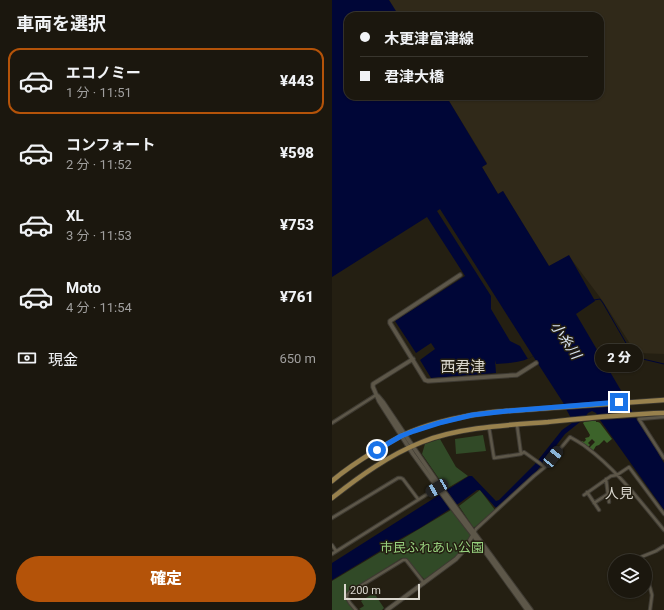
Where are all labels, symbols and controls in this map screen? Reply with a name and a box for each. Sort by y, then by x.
text: 車両を選択 [16,13,106,34]
text: 木更津富津線 [384,30,474,48]
icon: car [18,63,54,99]
text: エコノミー [66,64,141,82]
text: 君津大橋 [384,68,444,86]
text: ¥443 [280,72,314,90]
text: 1 分 · 11:51 [66,85,132,100]
icon: car [18,135,54,171]
text: コンフォート [66,136,156,154]
text: ¥598 [280,144,314,162]
text: 2 分 · 11:52 [66,157,132,172]
icon: car [18,207,54,243]
text: XL [66,207,84,225]
text: ¥753 [280,216,314,234]
text: 3 分 · 11:53 [66,228,132,243]
icon: car [18,279,54,315]
text: Moto [66,279,101,297]
text: ¥761 [280,288,314,306]
text: 4 分 · 11:54 [66,300,132,315]
water label: 小糸川 [548,318,585,364]
callout: 2 分 [595,344,643,372]
icon: cash [16,347,38,369]
text: 2 分 [607,350,631,365]
text: 現金 [48,351,78,369]
text: 650 m [279,351,316,366]
district label: 西君津 [440,358,486,376]
route end [610,393,628,411]
route start [368,441,386,459]
car [541,444,565,470]
car [424,477,450,499]
district label: 人見 [605,485,633,501]
park label: 市民ふれあい公園 [380,540,484,555]
map controls [608,554,652,598]
button: layers [608,554,652,598]
button: 確定 [16,556,316,602]
scale bar [344,582,420,601]
text: 200 m [350,584,381,597]

